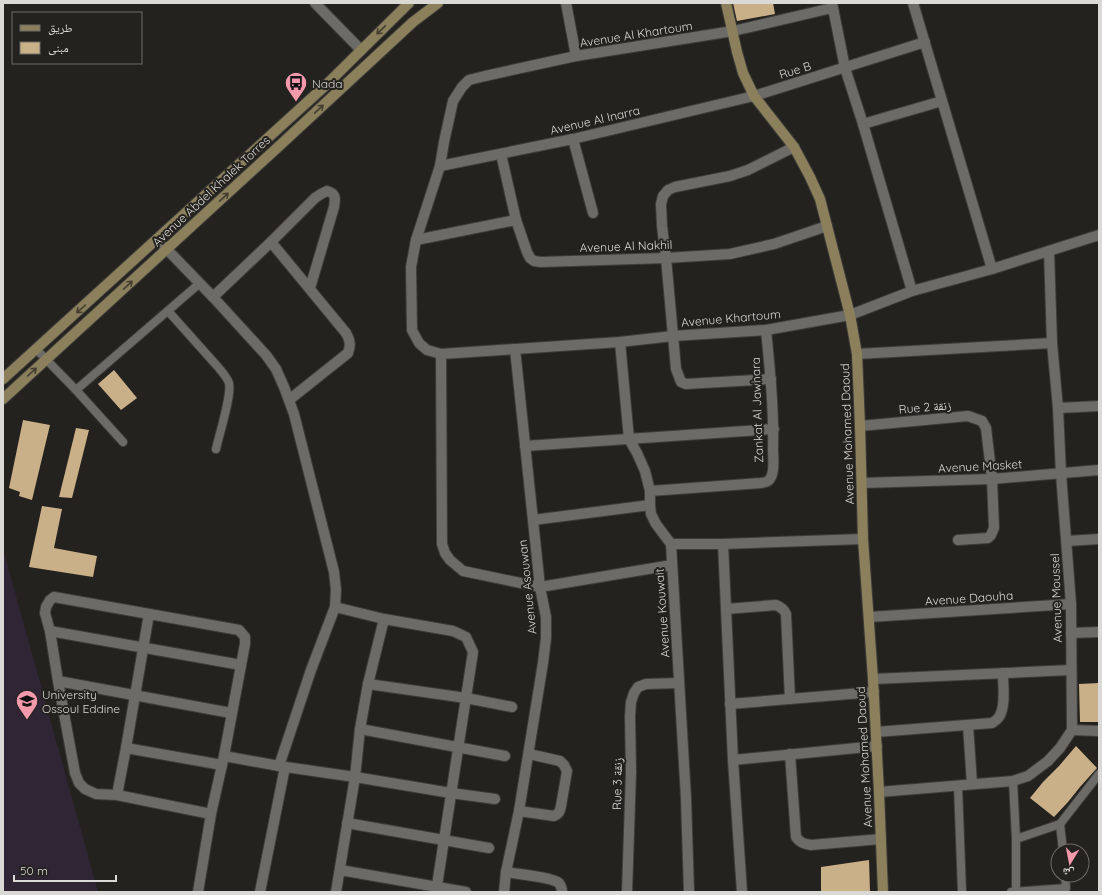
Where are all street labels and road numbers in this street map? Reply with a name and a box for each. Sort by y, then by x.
street label: Avenue Al Khartoum [579,18,694,50]
street label: Rue B [777,58,813,82]
street label: Avenue Al Inarra [549,102,641,138]
street label: Avenue Abdel Khalek Torres [149,132,273,249]
street label: Avenue Al Nakhil [579,237,673,255]
street label: Avenue Khartoum [680,306,782,330]
street label: Zankat Al Jawhara [748,357,766,463]
street label: Avenue Mohamed Daoud [837,363,857,505]
street label: Rue 2 زنقة [898,397,952,417]
street label: Avenue Masket [938,456,1022,476]
street label: Avenue Asouwan [515,539,539,635]
street label: Avenue Moussel [1047,553,1065,643]
street label: Avenue Kouwait [651,568,673,658]
street label: Avenue Daouha [924,587,1014,609]
street label: Avenue Mohamed Daoud [853,686,875,828]
street label: Rue 3 زنقة [609,757,625,810]

